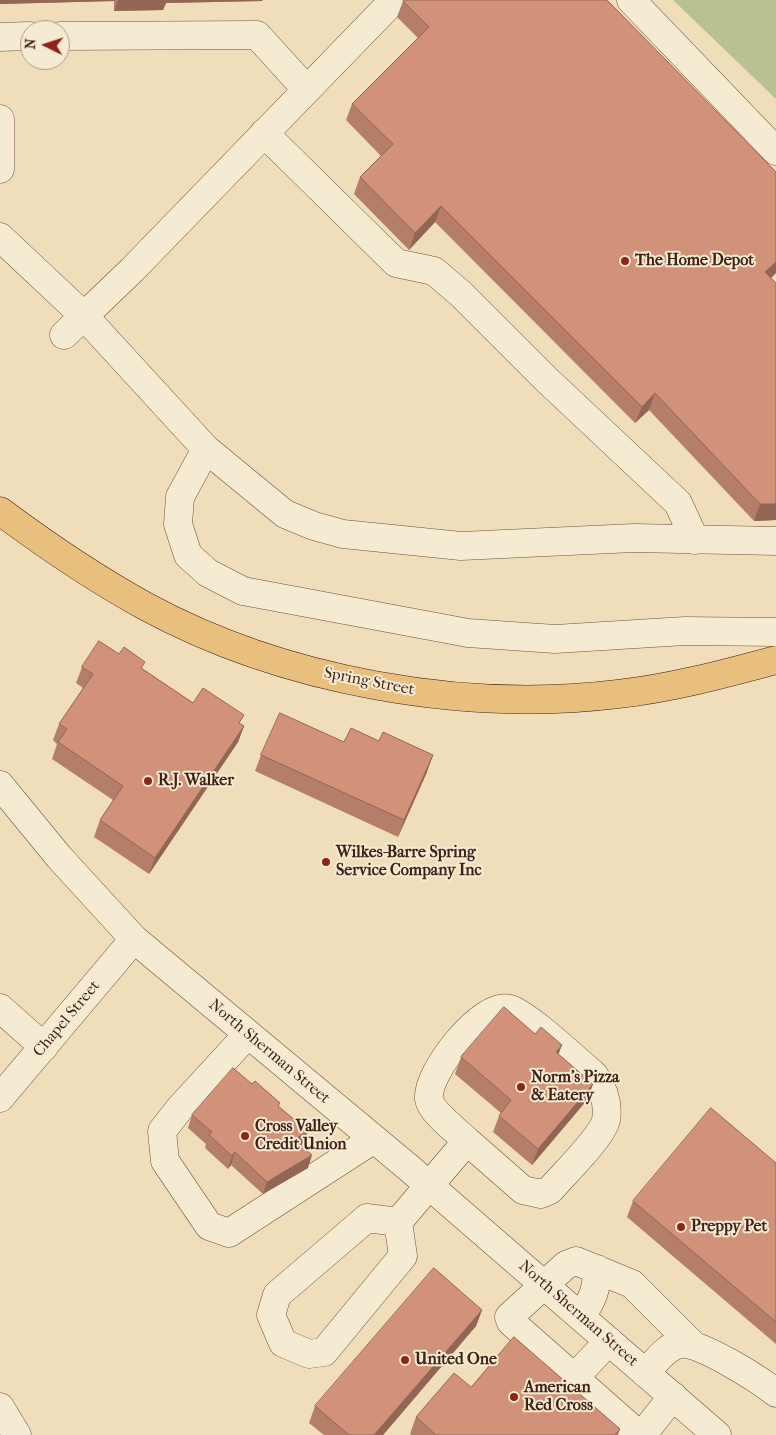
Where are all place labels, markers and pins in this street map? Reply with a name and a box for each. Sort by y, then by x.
place label: The Home Depot [635,251,754,271]
marker: The Home Depot [619,255,631,267]
place label: R.J. Walker [158,771,234,791]
marker: R.J. Walker [142,775,154,787]
place label: Wilkes-Barre Spring Service Company Inc [336,843,481,881]
marker: Wilkes-Barre Spring Service Company Inc [320,856,332,868]
place label: Norm's Pizza & Eatery [531,1068,619,1106]
marker: Norm's Pizza & Eatery [515,1081,527,1093]
place label: Cross Valley Credit Union [255,1117,346,1155]
marker: Cross Valley Credit Union [239,1130,251,1142]
place label: Preppy Pet [691,1217,767,1237]
marker: Preppy Pet [675,1221,687,1233]
place label: United One [415,1350,497,1370]
marker: United One [399,1354,411,1366]
place label: American Red Cross [524,1378,593,1416]
marker: American Red Cross [508,1391,520,1403]

